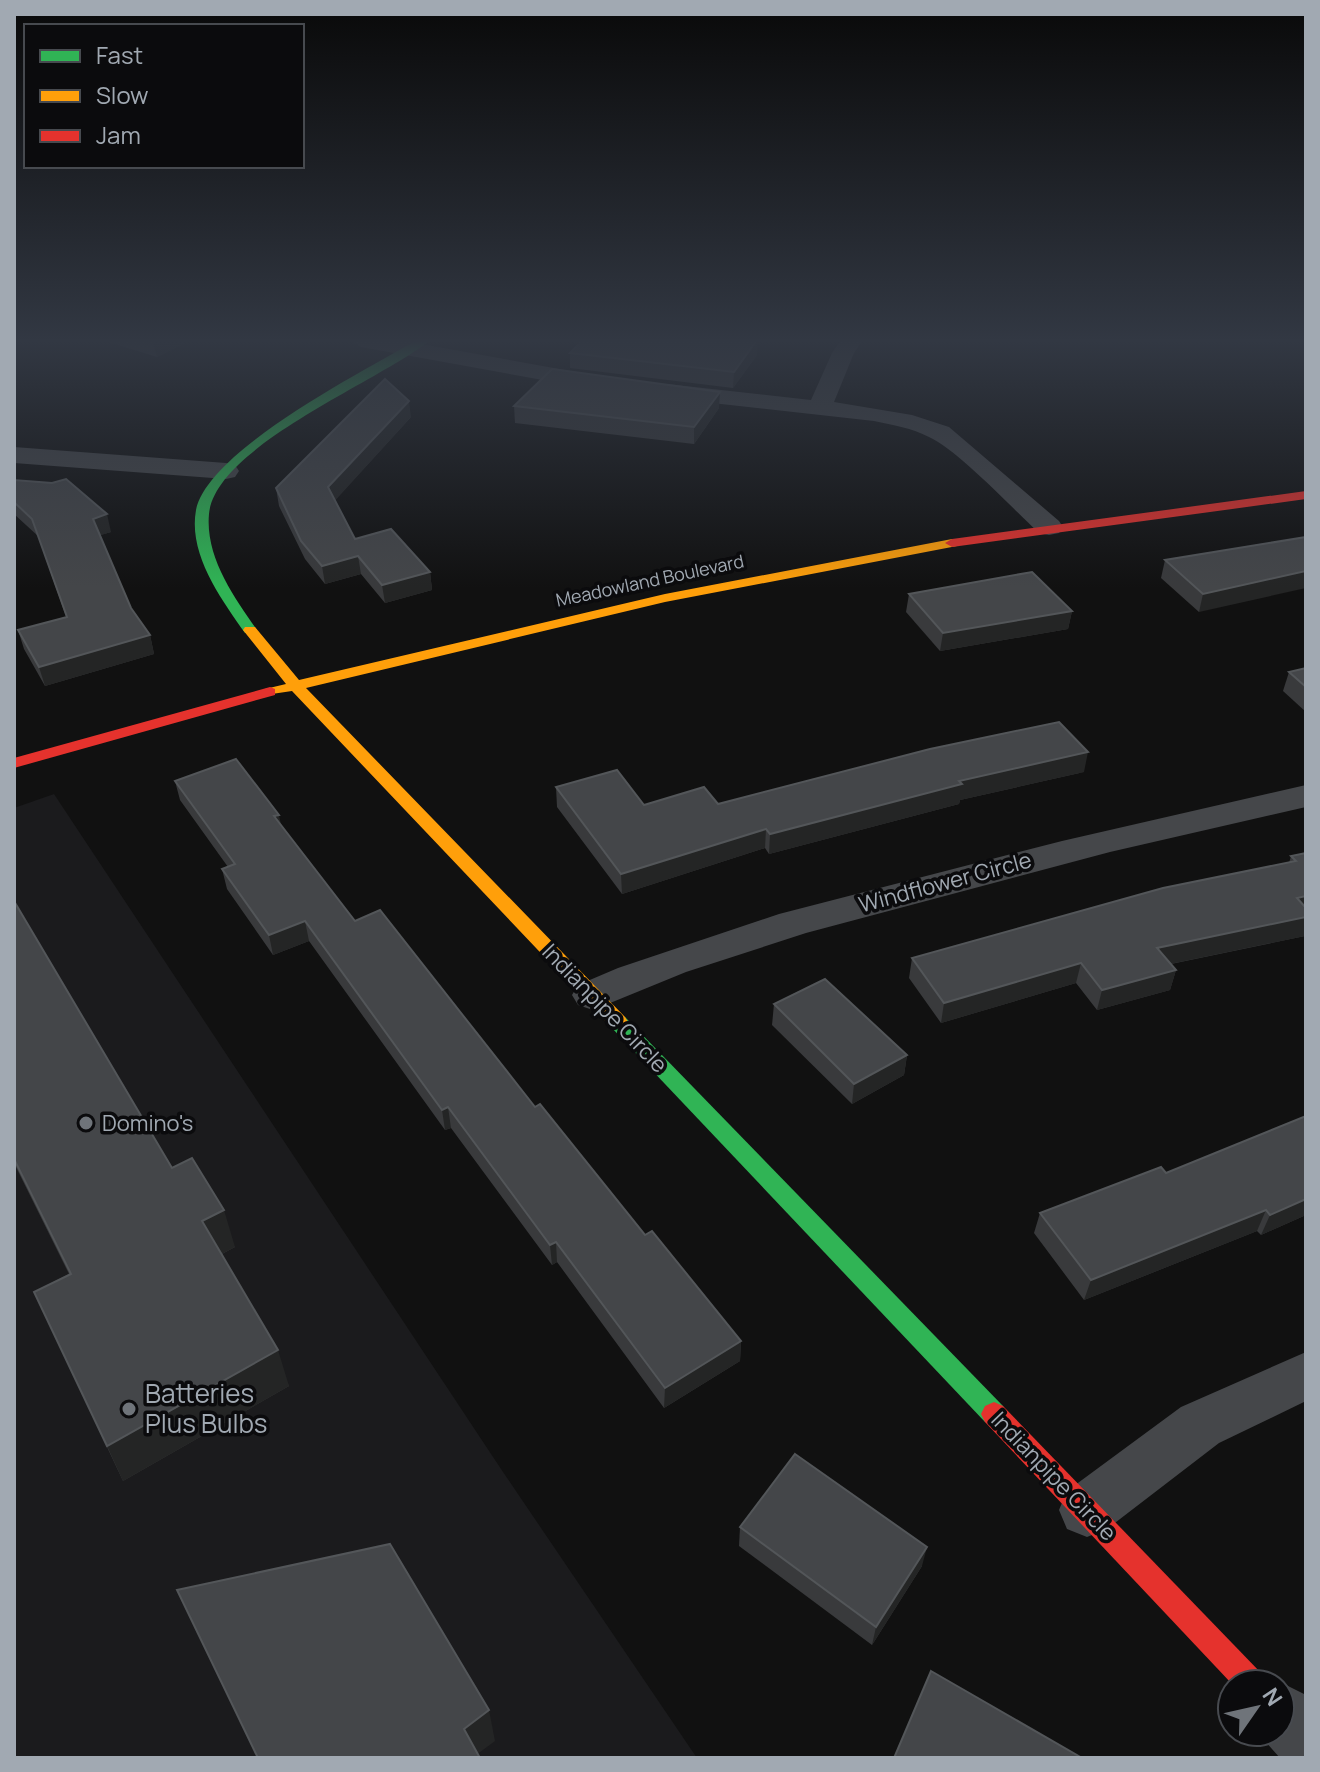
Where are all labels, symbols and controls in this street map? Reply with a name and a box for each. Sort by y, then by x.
legend [24,24,304,168]
text: Fast [96,38,143,71]
text: Slow [96,78,149,111]
text: Jam [96,118,141,151]
street label: Meadowland Boulevard [554,548,746,612]
street label: Windflower Circle [855,844,1035,919]
street label: Indianpipe Circle [536,937,674,1079]
place label: Domino's [102,1108,193,1138]
marker: Domino's [77,1114,95,1132]
place label: Batteries Plus Bulbs [145,1375,267,1441]
marker: Batteries Plus Bulbs [120,1400,138,1418]
street label: Indianpipe Circle [985,1405,1123,1547]
north arrow [1216,1668,1296,1748]
text: N [1256,1682,1289,1712]

